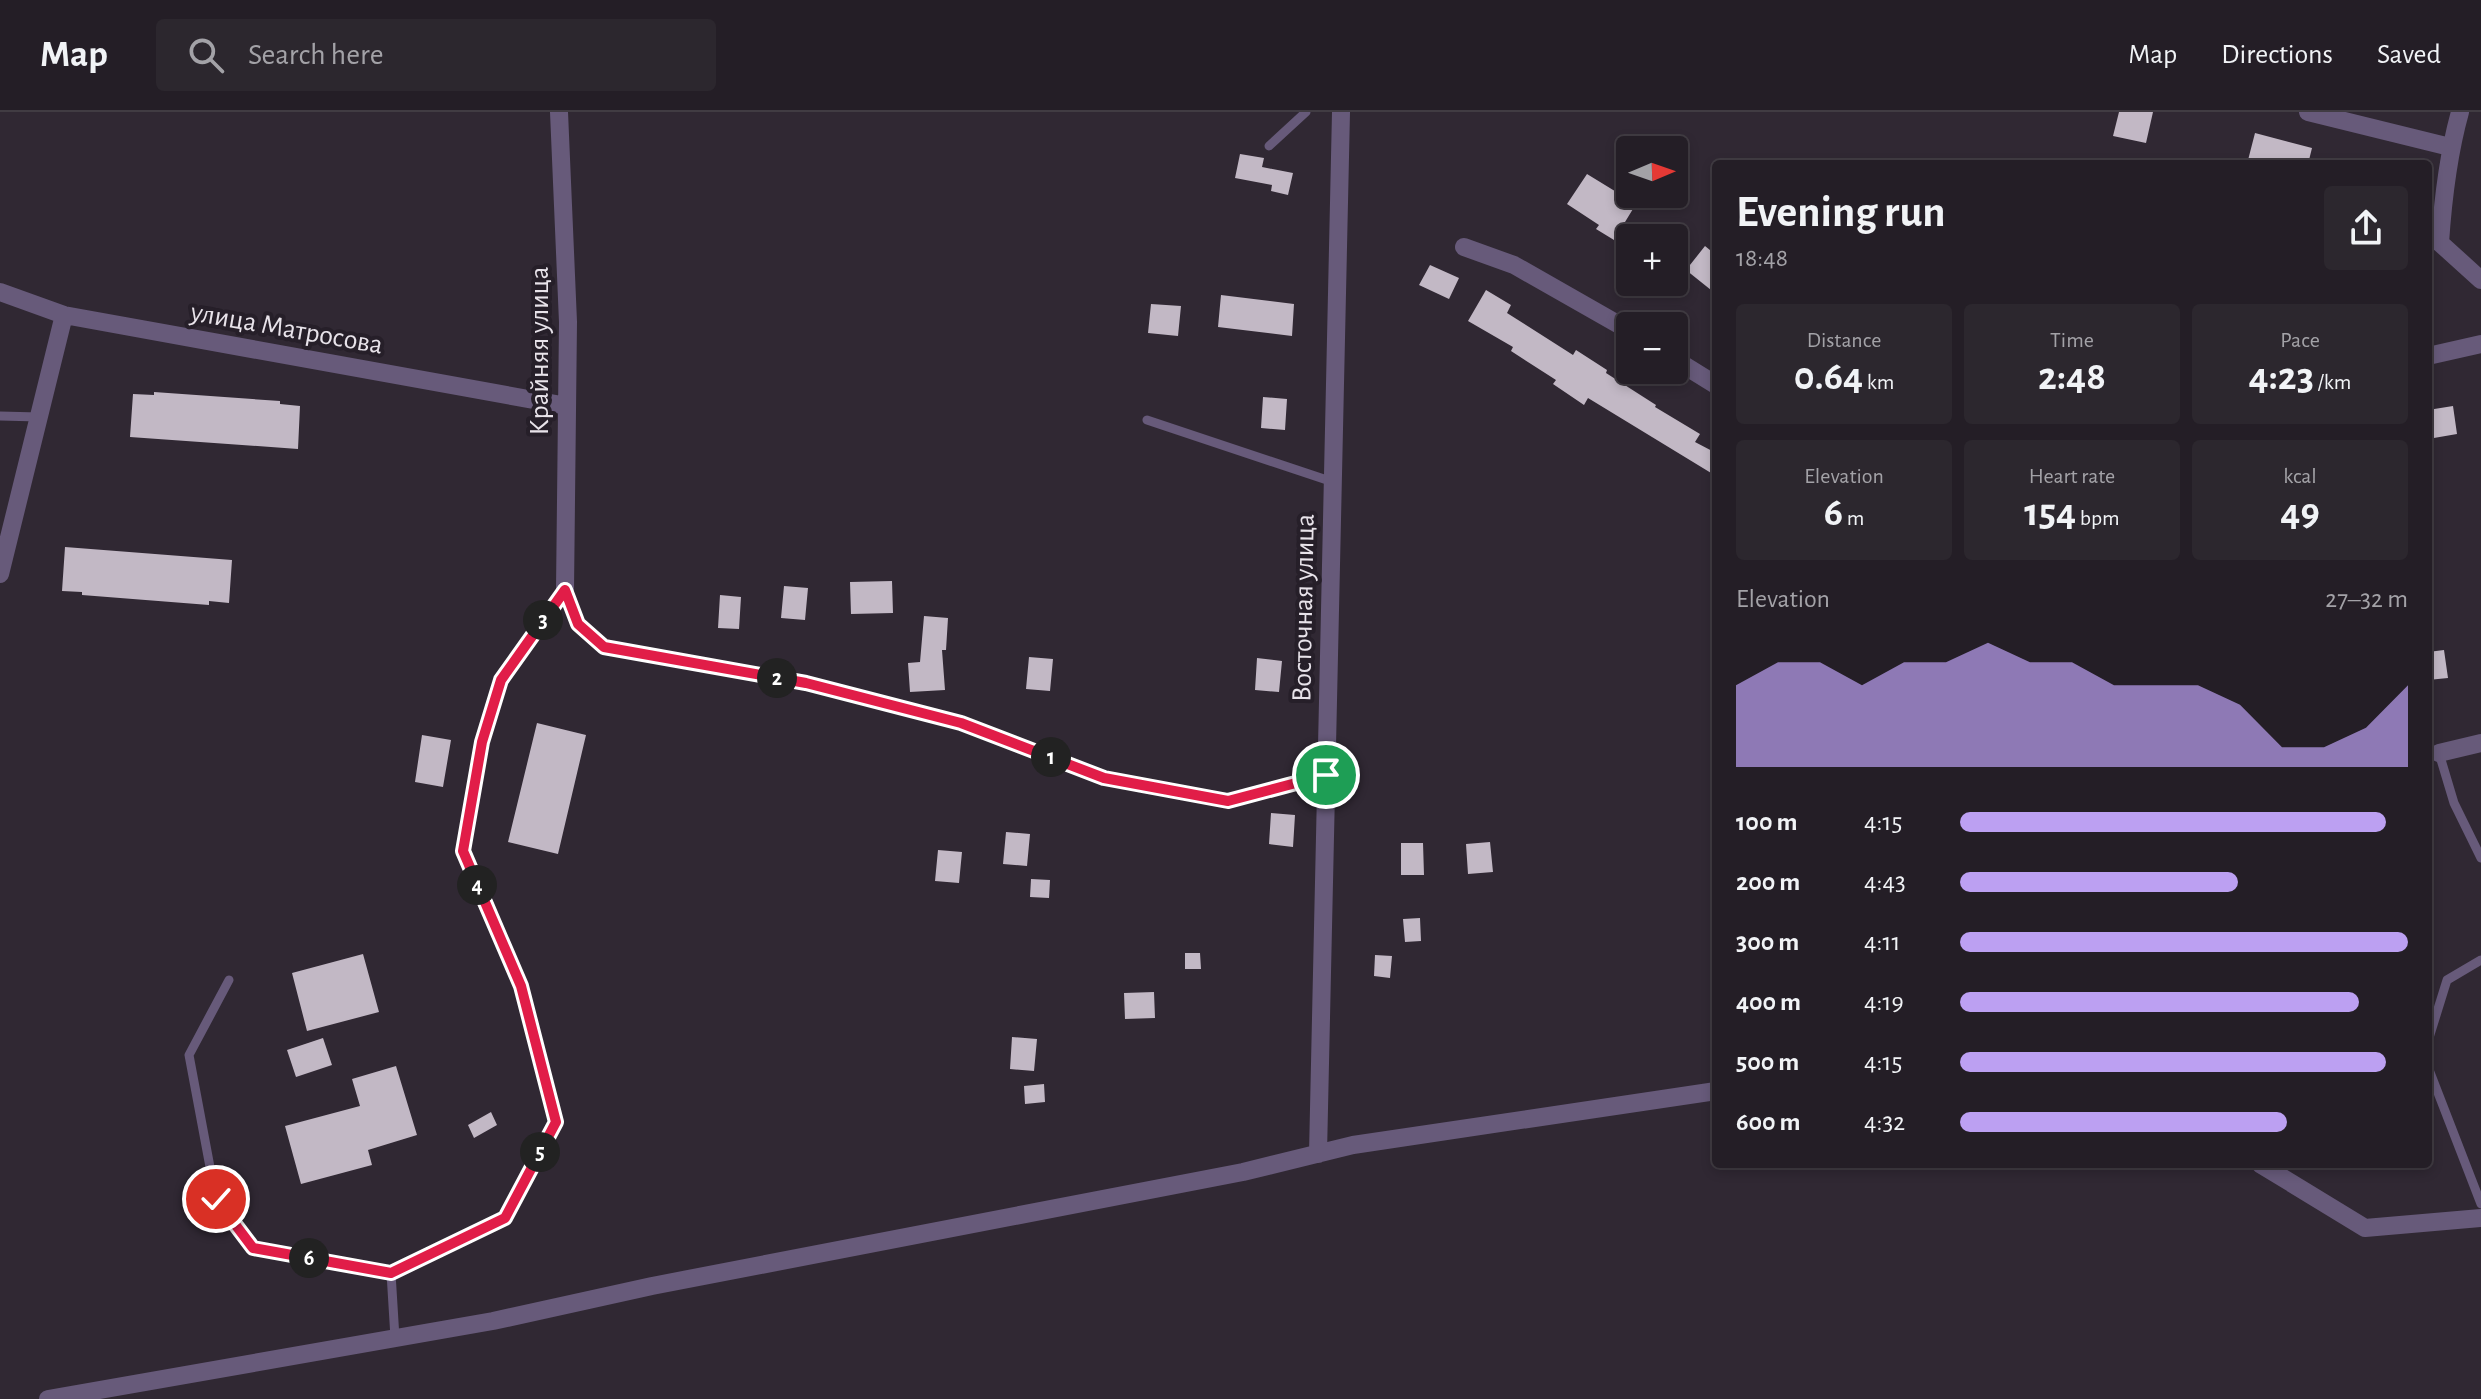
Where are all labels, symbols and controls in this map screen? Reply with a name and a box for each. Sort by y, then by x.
search box [156,19,716,91]
icon: search [184,33,228,77]
text: Map [40,36,108,74]
text: Search here [248,40,384,70]
text: Map [2128,41,2177,69]
text: Directions [2221,41,2333,69]
text: Saved [2377,41,2441,69]
north arrow [1616,136,1688,208]
map controls [1616,136,1688,384]
button: share [2324,186,2408,270]
text: Evening run [1736,191,1945,235]
button: + [1616,224,1688,296]
text: 18:48 [1736,245,1788,271]
street label: Крайняя улица [526,266,554,436]
street label: улица Матросова [187,298,385,360]
button: − [1616,312,1688,384]
text: Distance [1807,329,1881,351]
text: Time [2050,329,2094,351]
text: Pace [2280,329,2320,351]
text: 0.64 [1794,357,1863,397]
text: 2:48 [2038,357,2106,397]
text: 4:23 [2249,357,2314,397]
text: km [1863,371,1894,393]
text: /km [2314,371,2351,393]
text: Elevation [1804,465,1884,487]
text: Heart rate [2029,465,2115,487]
text: kcal [2283,465,2317,487]
text: 6 [1824,493,1843,533]
text: 154 [2024,493,2076,533]
text: 49 [2280,493,2320,533]
text: m [1843,507,1864,529]
text: bpm [2076,507,2120,529]
street label: Восточная улица [1288,513,1320,702]
text: Elevation [1736,586,1830,612]
text: 27–32 m [2325,586,2408,612]
pin: 3 [523,600,563,640]
text: 3 [538,609,548,631]
pin: 2 [757,658,797,698]
text: 2 [772,667,782,689]
pin: 1 [1031,737,1071,777]
pin [1292,741,1360,809]
text: 1 [1047,746,1055,768]
icon: arrive [1304,753,1348,797]
text: 100 m [1736,809,1797,835]
text: 4:15 [1864,809,1902,835]
pin: 4 [457,865,497,905]
text: 200 m [1736,869,1800,895]
text: 4:43 [1864,869,1906,895]
text: 4 [471,874,483,896]
text: 300 m [1736,929,1799,955]
text: 4:11 [1864,929,1900,955]
text: 400 m [1736,989,1801,1015]
text: 4:19 [1864,989,1904,1015]
text: 500 m [1736,1049,1799,1075]
text: 4:15 [1864,1049,1902,1075]
text: 600 m [1736,1109,1801,1135]
text: 4:32 [1864,1109,1905,1135]
pin: 5 [520,1132,560,1172]
text: 5 [535,1141,545,1163]
pin [182,1165,250,1233]
icon: check [194,1177,238,1221]
pin: 6 [289,1238,329,1278]
text: 6 [304,1247,314,1269]

